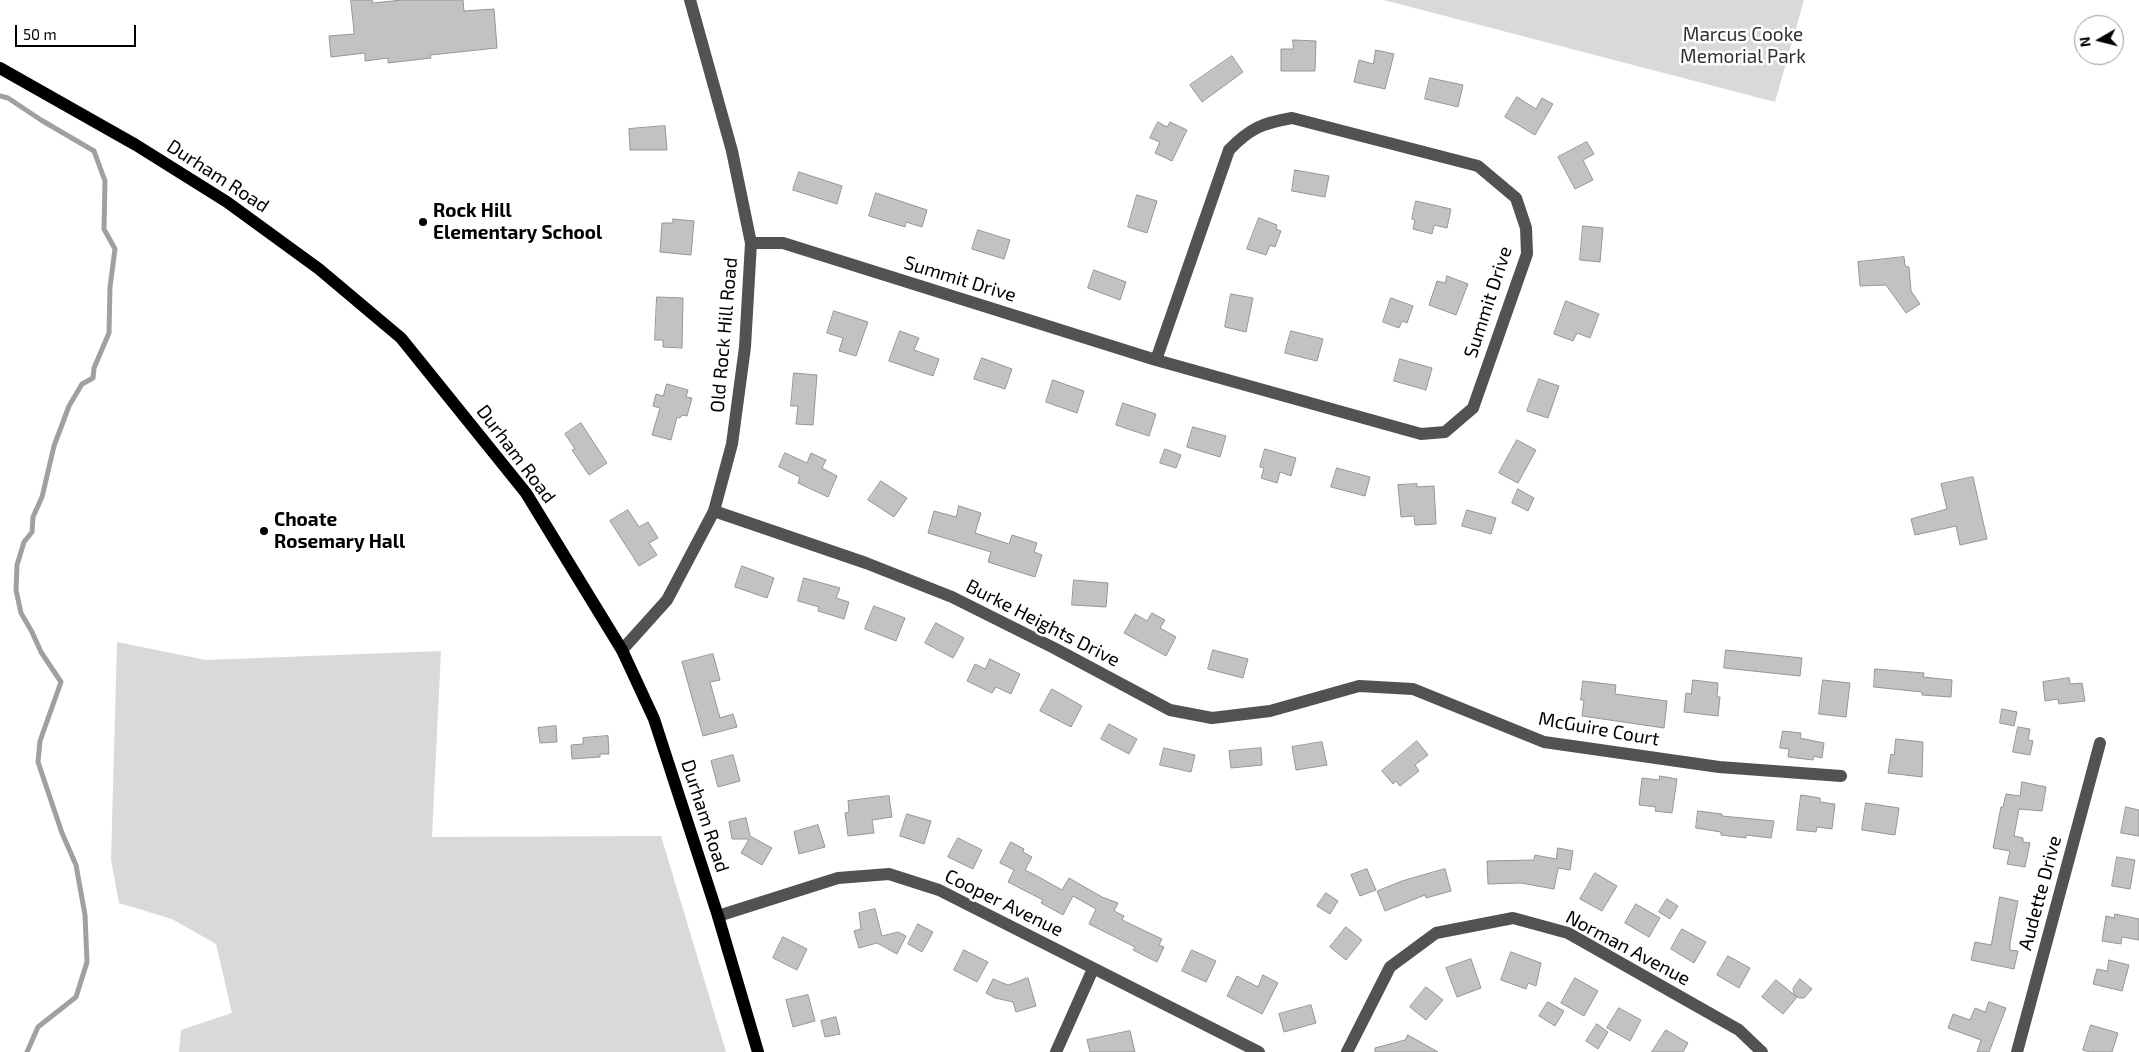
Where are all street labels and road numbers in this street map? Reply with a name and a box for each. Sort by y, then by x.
street label: Durham Road [163,135,273,217]
street label: Summit Drive [1459,243,1517,361]
street label: Summit Drive [901,251,1019,307]
street label: Old Rock Hill Road [706,256,742,414]
street label: Durham Road [472,400,560,508]
street label: Burke Heights Drive [962,574,1124,672]
street label: McGuire Court [1537,707,1661,751]
street label: Durham Road [676,757,734,875]
street label: Audette Drive [2014,833,2066,953]
street label: Cooper Avenue [941,864,1067,942]
street label: Norman Avenue [1562,906,1694,990]

